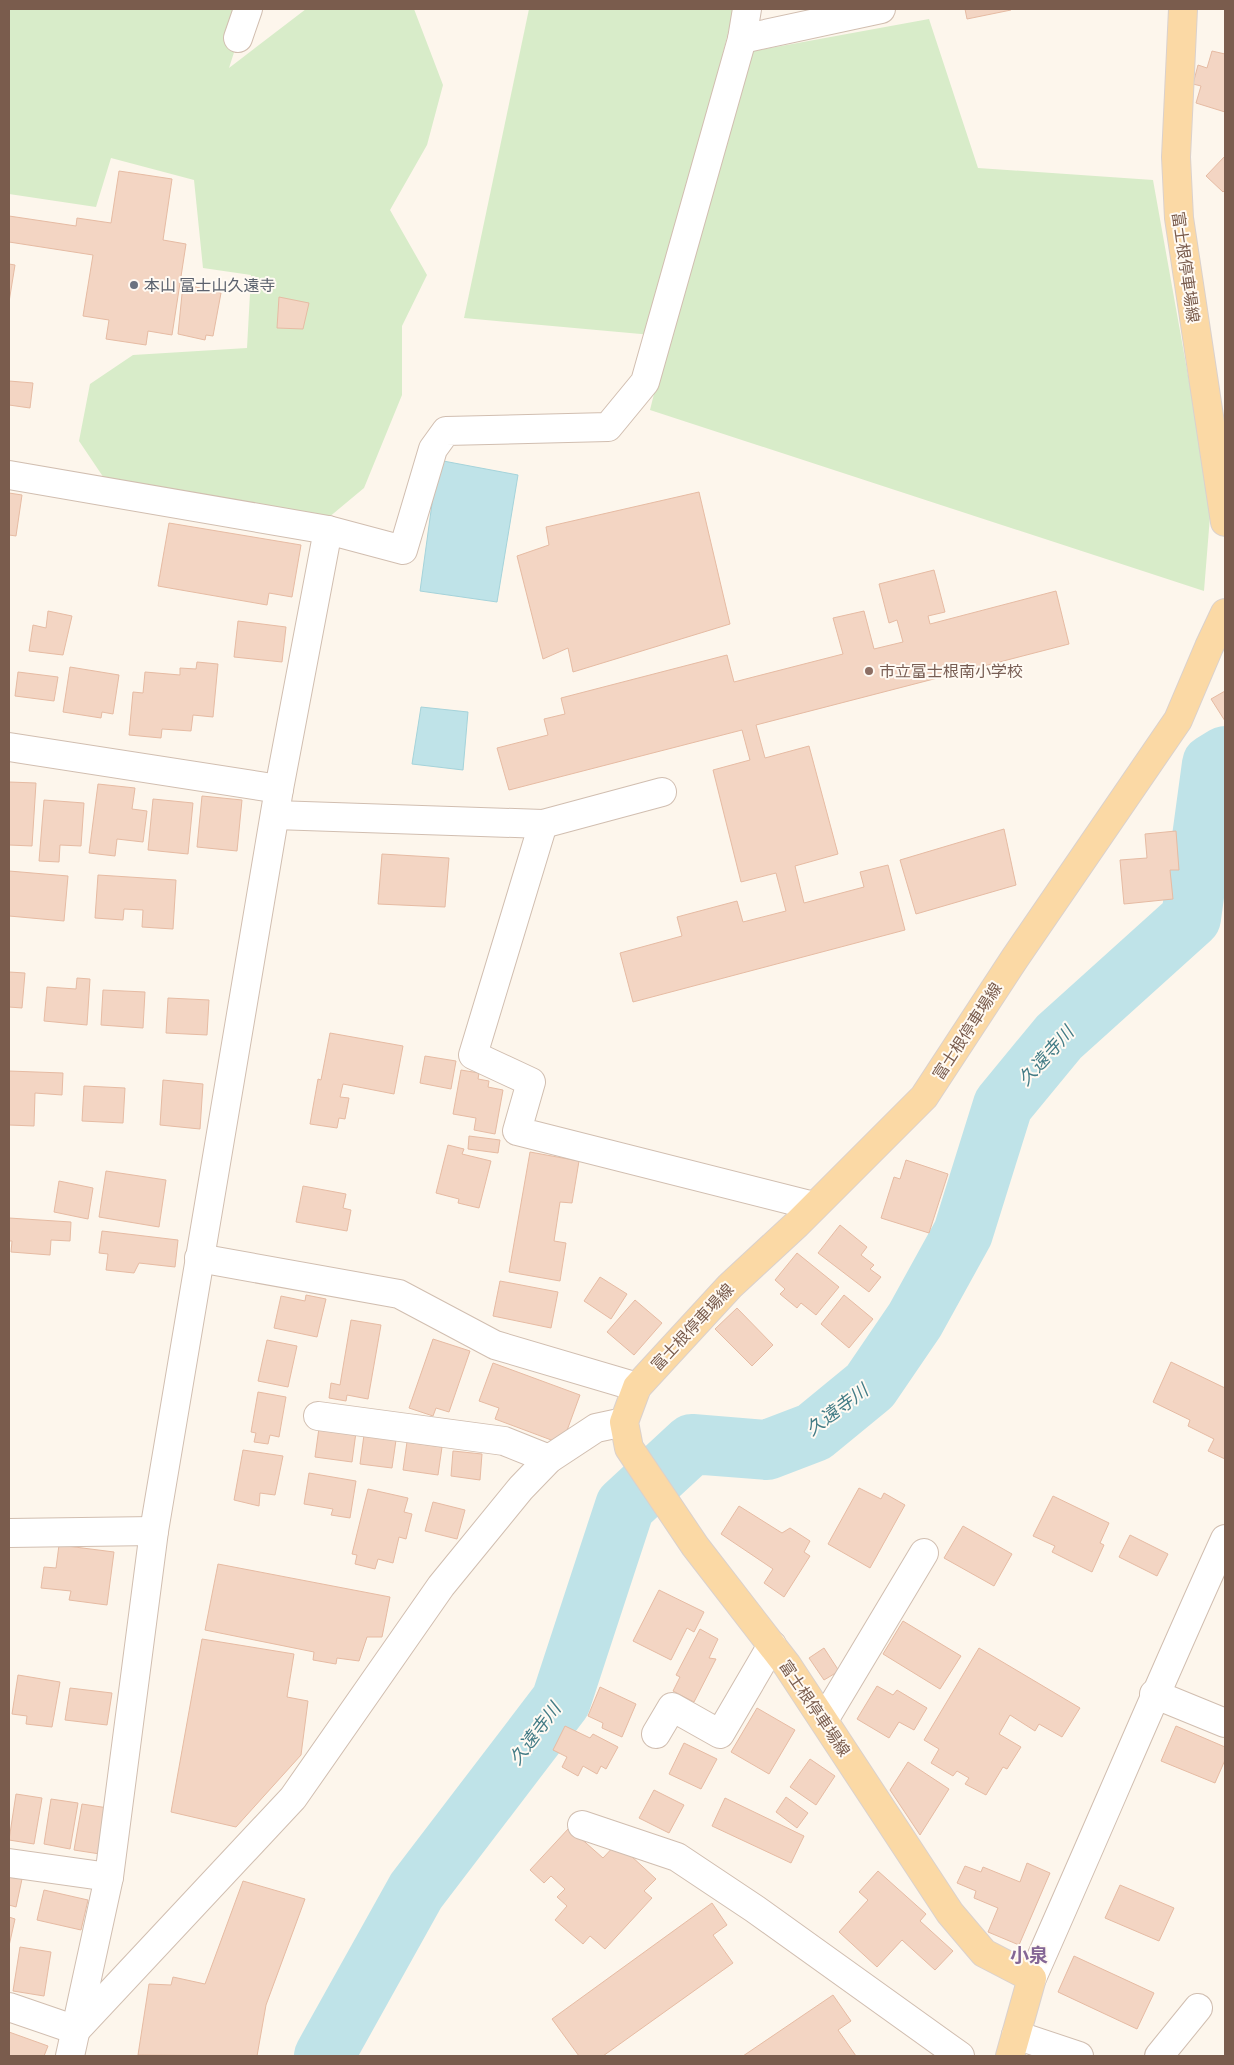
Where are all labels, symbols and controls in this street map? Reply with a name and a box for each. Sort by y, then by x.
street label: 富士根停車場線 [1169,210,1204,324]
place label: 本山 富士山久遠寺 [144,275,276,294]
marker: 本山 富士山久遠寺 [128,279,140,291]
place label: 市立富士根南小学校 [879,661,1023,680]
marker: 市立富士根南小学校 [863,665,875,677]
street label: 富士根停車場線 [928,979,1005,1083]
water label: 久遠寺川 [1013,1020,1079,1089]
street label: 富士根停車場線 [646,1279,737,1374]
water label: 久遠寺川 [801,1378,873,1440]
street label: 富士根停車場線 [776,1656,855,1759]
water label: 久遠寺川 [504,1696,566,1769]
district label: 小泉 [1010,1943,1048,1966]

